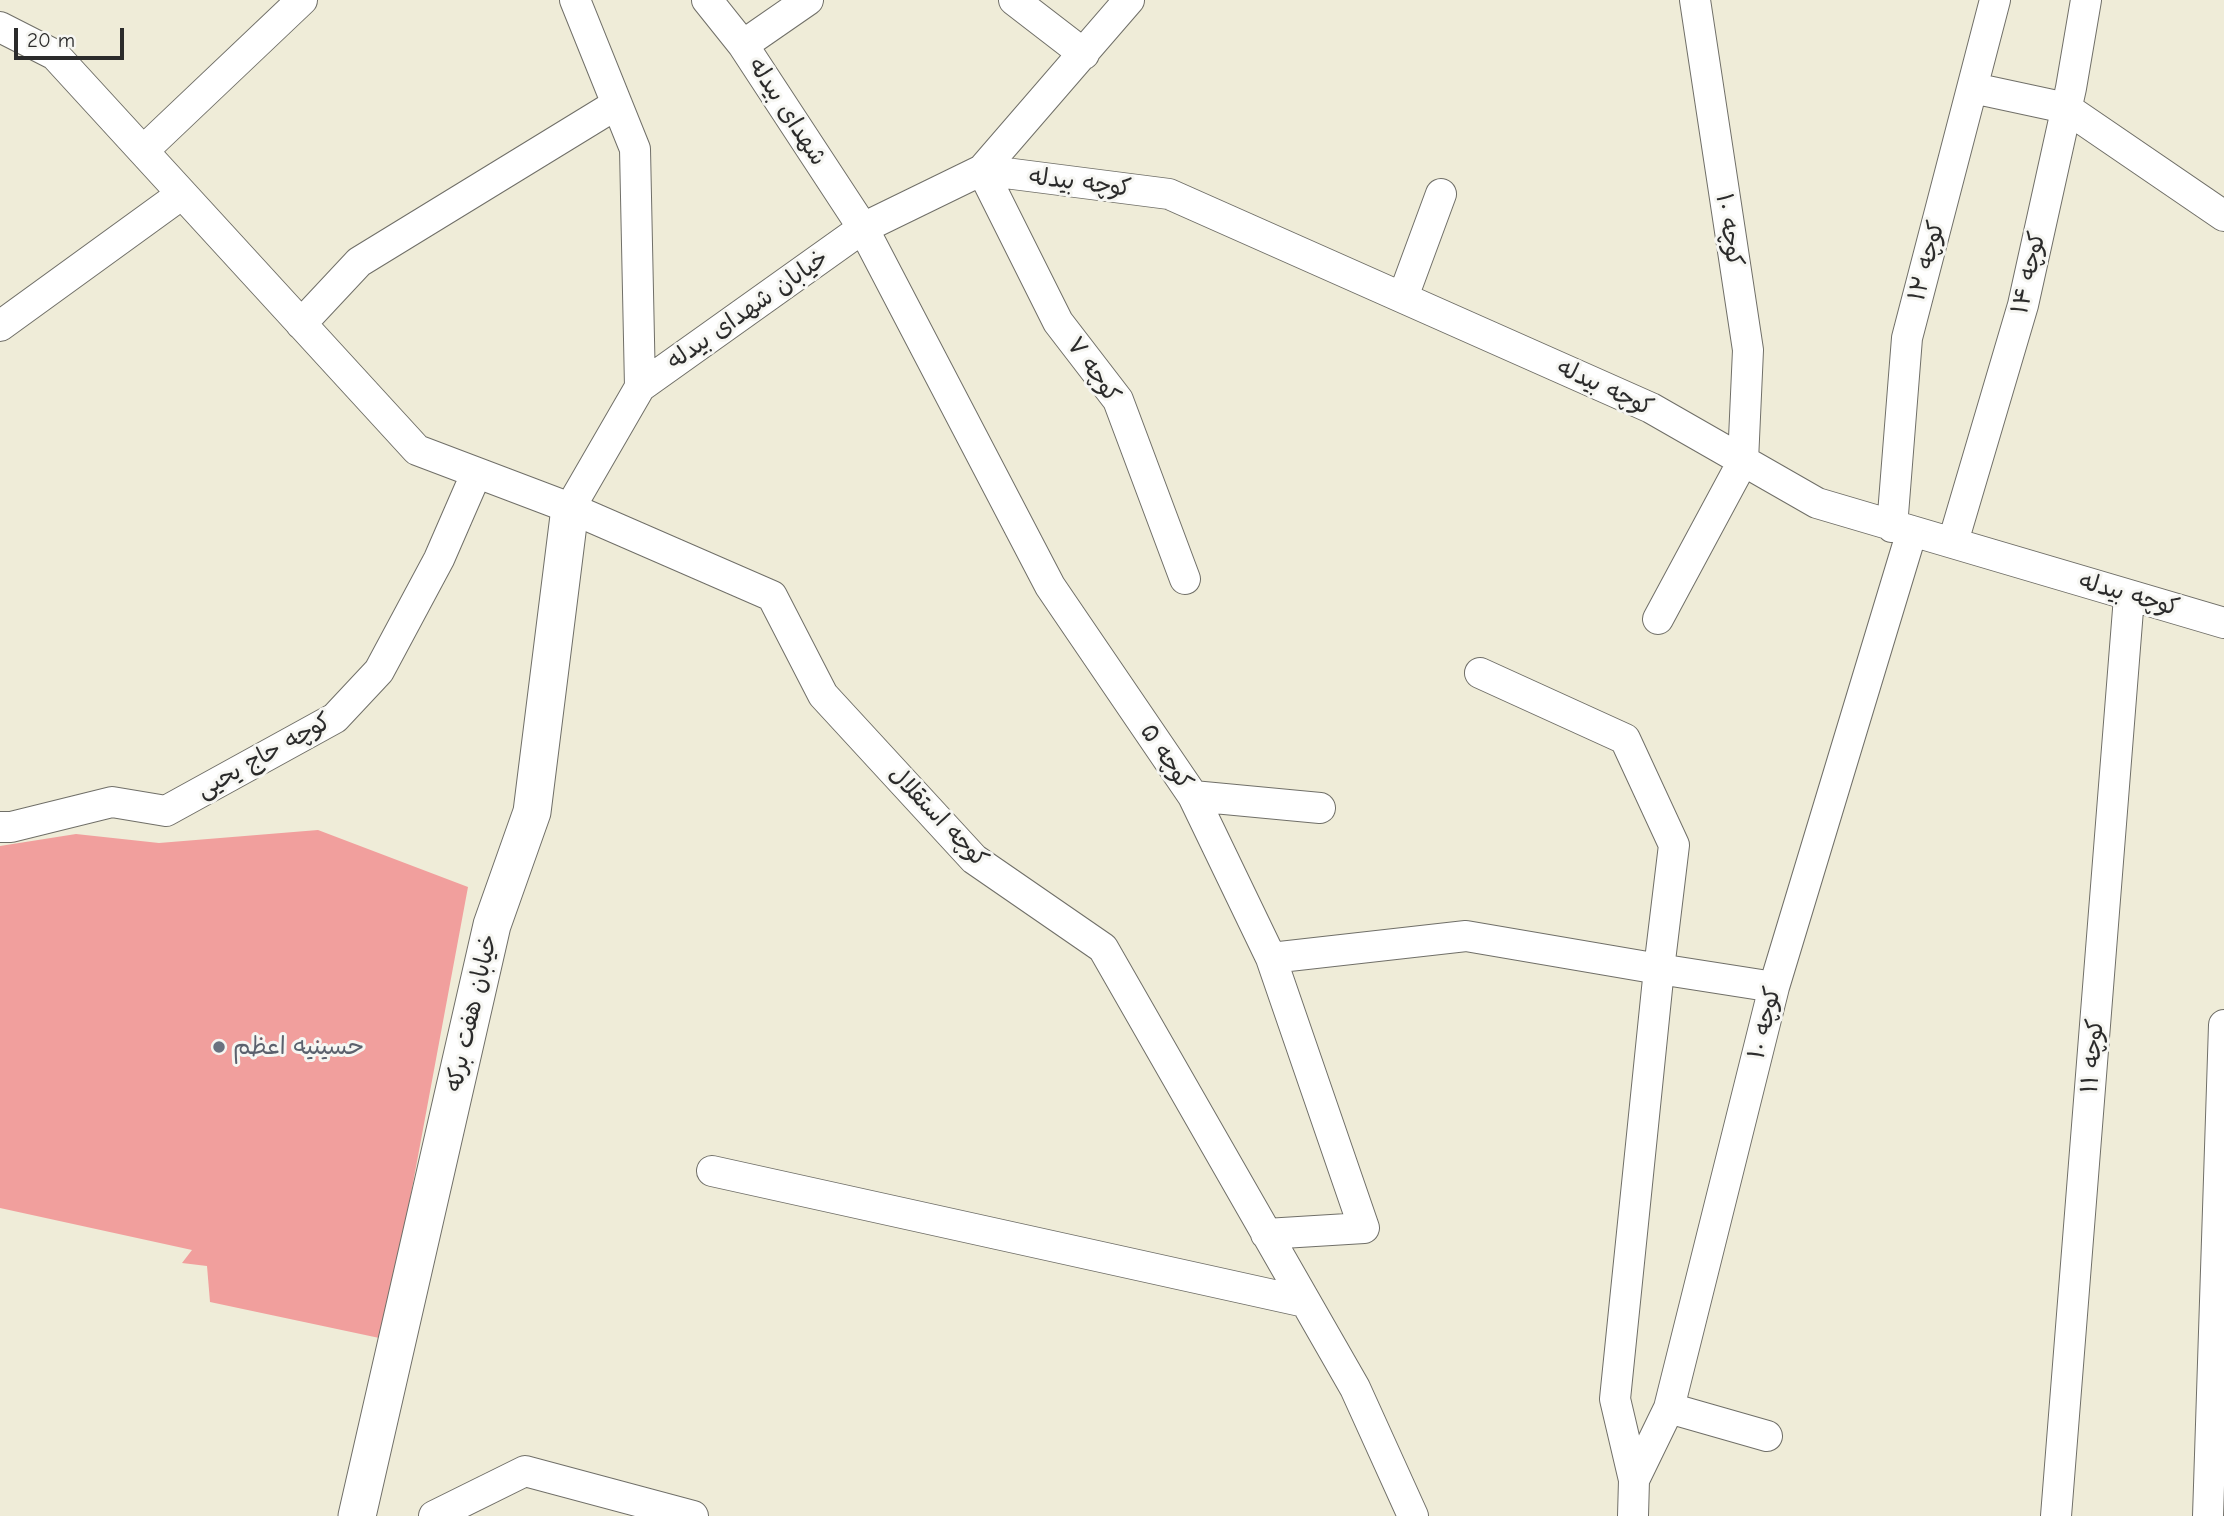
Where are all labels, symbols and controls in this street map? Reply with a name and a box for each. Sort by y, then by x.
scale bar [18,14,128,58]
text: 20 m [27,28,75,52]
street label: شهدای بیدله [742,53,832,171]
street label: کوچه بیدله [1027,162,1133,204]
street label: کوچه ۱۰ [1709,191,1749,269]
street label: کوچه ۱۲ [1902,218,1952,304]
street label: کوچه ۱۴ [2006,229,2052,317]
street label: خیابان شهدای بیدله [662,244,834,376]
street label: کوچه ۷ [1060,331,1126,409]
street label: کوچه بیدله [1552,353,1658,423]
street label: کوچه بیدله [2076,567,2182,623]
street label: کوچه حاج یحیی [192,707,336,805]
street label: کوچه ۵ [1134,718,1198,796]
street label: کوچه استقلال [882,760,994,874]
street label: خیابان هفت برکه [440,931,504,1095]
street label: کوچه ۱۰ [1742,984,1788,1062]
street label: کوچه ۱۱ [2075,1018,2111,1094]
place label: حسینیه اعظم [233,1033,364,1061]
marker: حسینیه اعظم [211,1039,227,1055]

